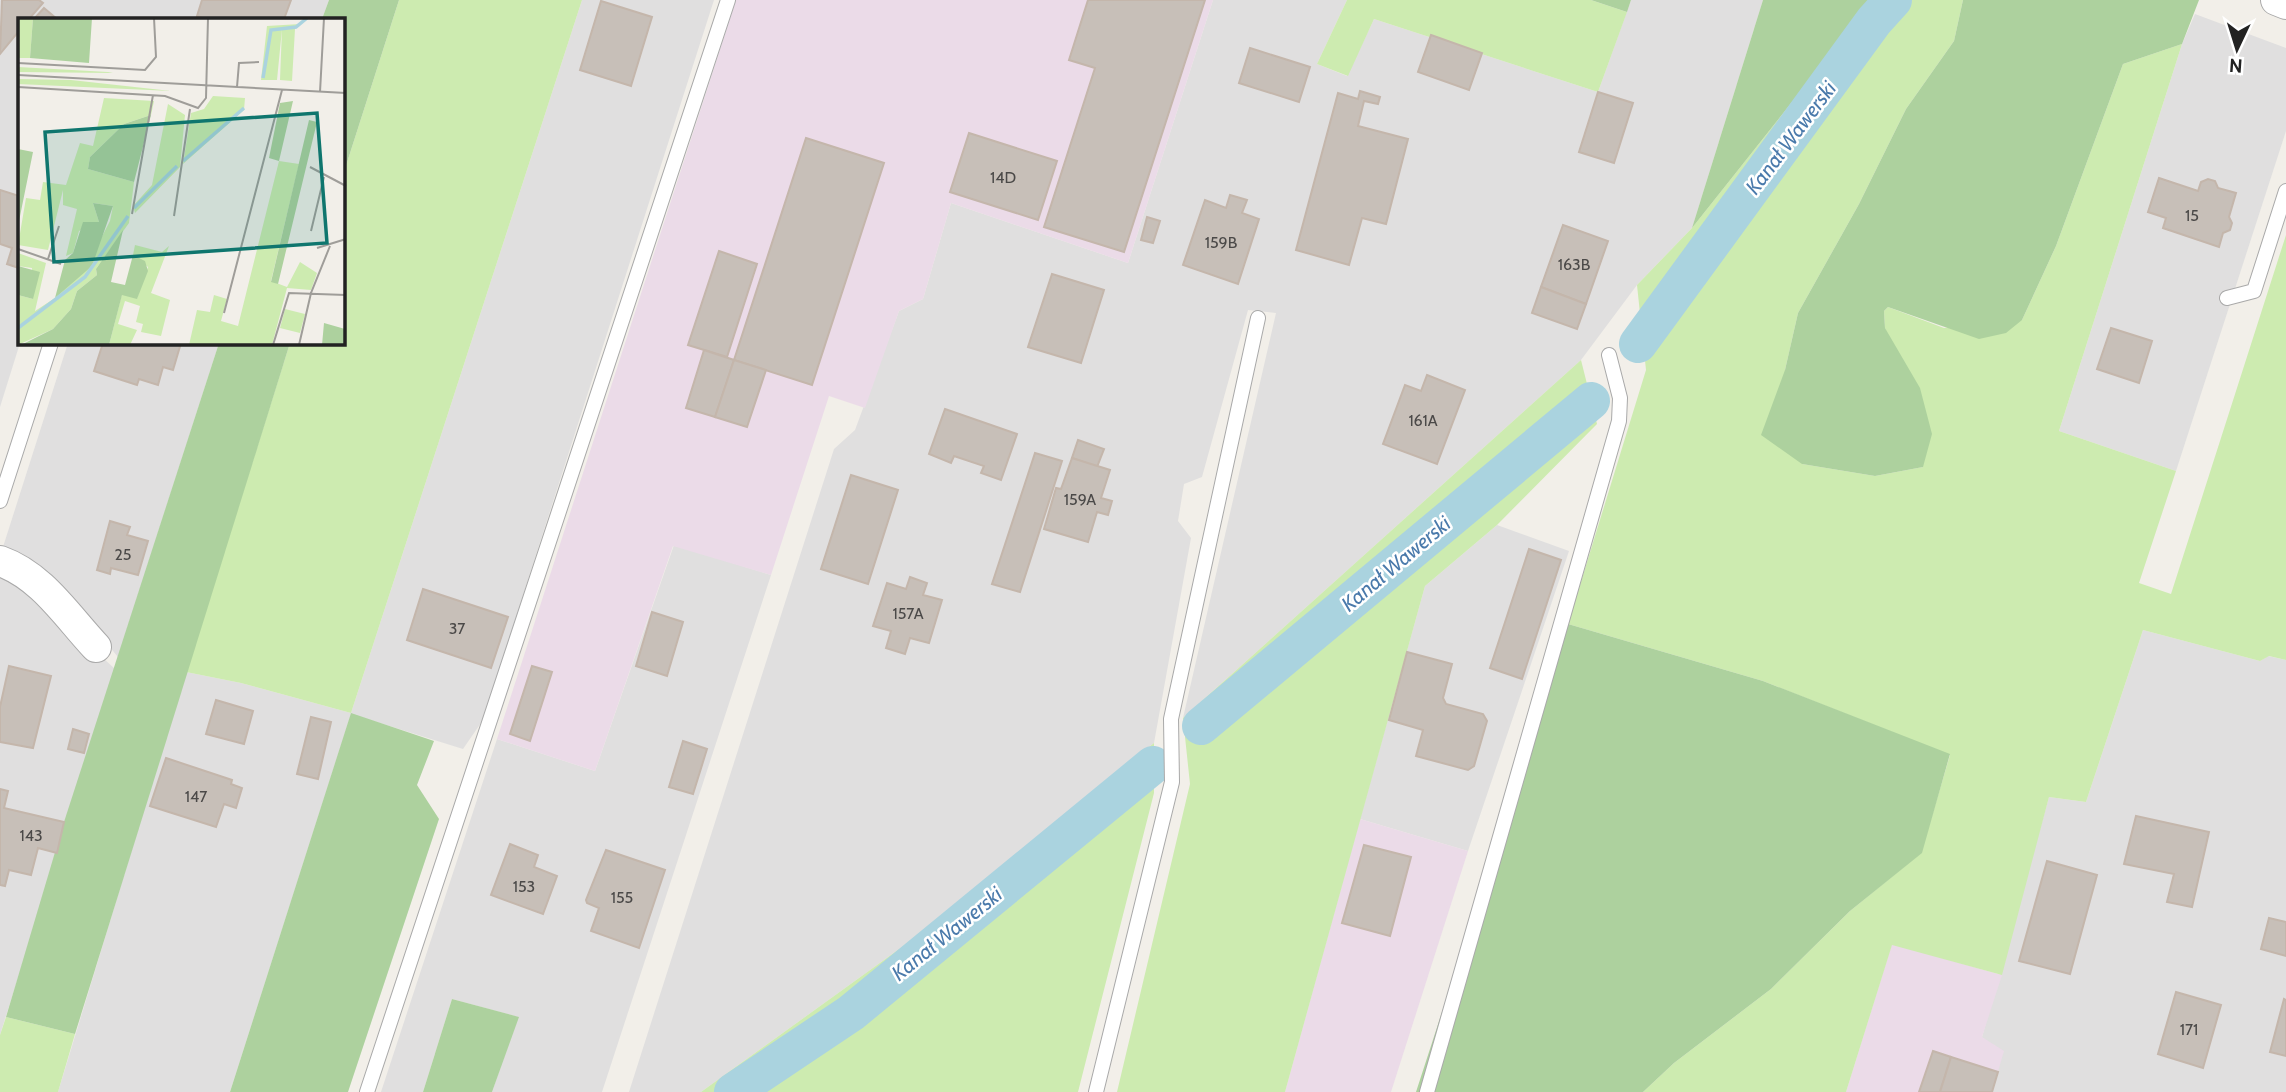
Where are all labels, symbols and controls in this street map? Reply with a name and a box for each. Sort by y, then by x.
north arrow [2202,14,2272,84]
inset map [18,18,345,345]
text: N [2228,54,2243,77]
water label: Kanał Wawerski [1740,76,1841,199]
house number: 14D [990,168,1016,187]
house number: 15 [2185,206,2199,225]
house number: 159B [1205,233,1238,252]
house number: 163B [1558,255,1591,274]
house number: 161A [1408,411,1438,430]
house number: 159A [1064,490,1096,509]
water label: Kanał Wawerski [1336,510,1456,617]
house number: 25 [114,545,132,564]
house number: 157A [892,604,924,623]
house number: 37 [449,619,465,638]
house number: 147 [185,787,207,806]
house number: 143 [19,826,43,845]
house number: 153 [513,877,535,896]
water label: Kanał Wawerski [886,881,1007,986]
house number: 155 [611,888,633,907]
house number: 171 [2180,1020,2198,1039]

